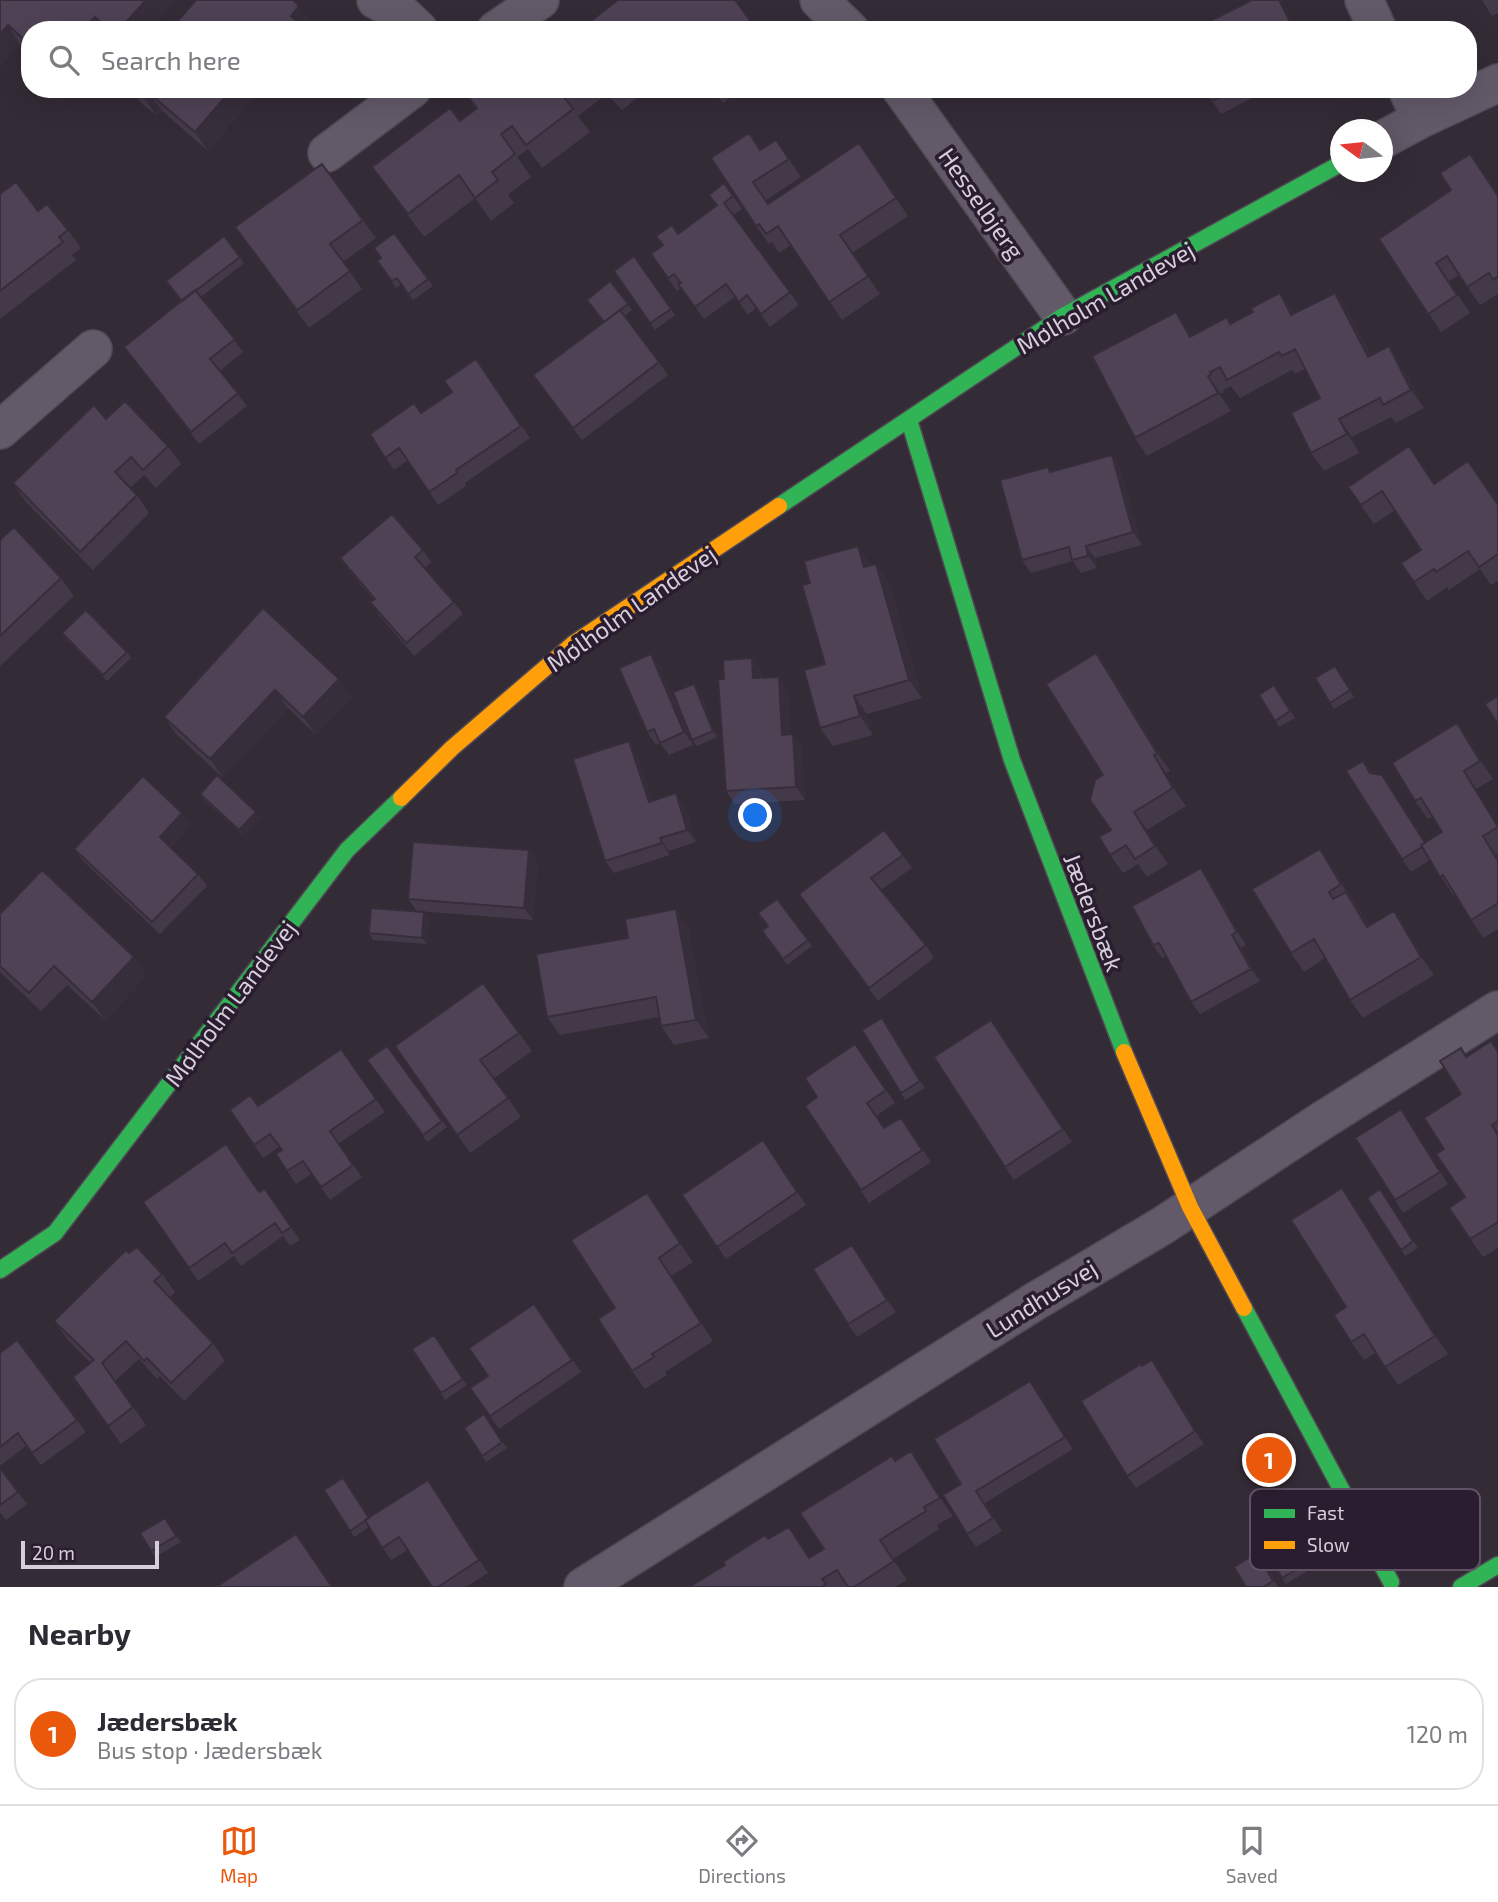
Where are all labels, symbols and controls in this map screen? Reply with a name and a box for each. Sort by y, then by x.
search box [21,21,1477,98]
icon: search [45,41,83,79]
text: Search here [101,44,241,75]
north arrow [1330,119,1393,182]
street label: Hesselbjerg [933,142,1031,264]
street label: Mølholm Landevej [1011,234,1199,360]
street label: Mølholm Landevej [541,539,721,677]
your location [738,798,772,832]
street label: Jædersbæk [1058,849,1130,975]
street label: Mølholm Landevej [158,914,302,1092]
street label: Lundhusvej [980,1253,1102,1343]
pin: 1 [1246,1434,1292,1486]
legend [1250,1489,1480,1570]
text: Fast [1307,1501,1344,1524]
text: Slow [1307,1533,1350,1556]
scale bar [21,1538,159,1570]
text: 20 m [32,1541,75,1564]
text: Nearby [28,1615,131,1651]
text: Jædersbæk [97,1705,237,1736]
text: 1 [48,1720,58,1748]
text: 120 m [1407,1720,1468,1748]
text: Bus stop · Jædersbæk [97,1736,322,1764]
tab: Map [220,1822,258,1887]
tab: Directions [698,1822,786,1887]
tab: Saved [1226,1822,1278,1887]

